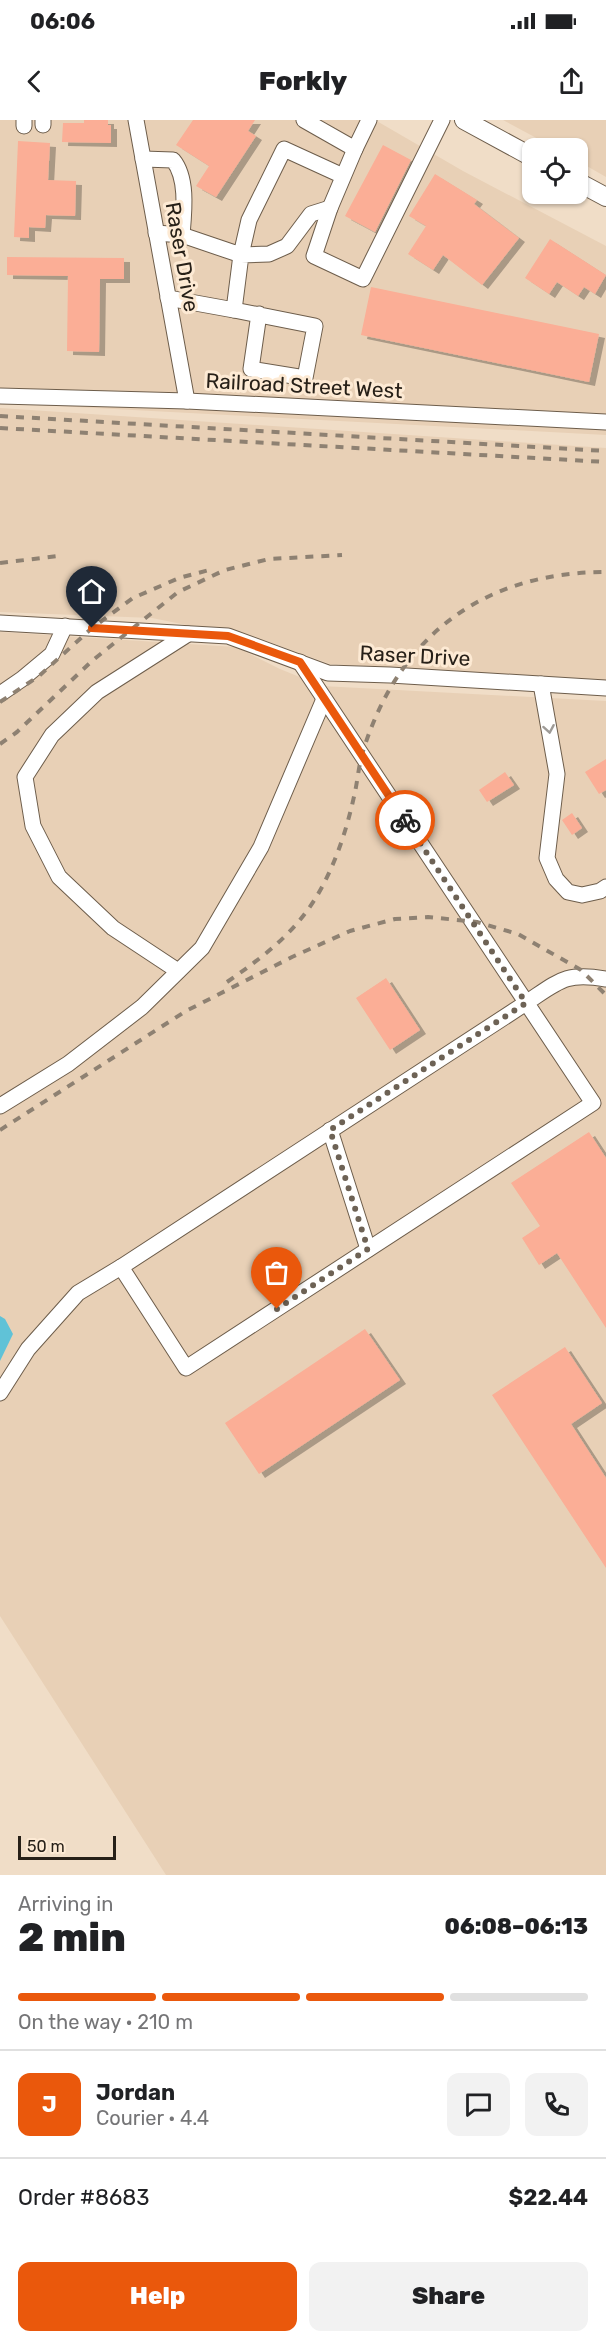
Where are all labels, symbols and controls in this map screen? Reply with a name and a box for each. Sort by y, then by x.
text: 06:06 [30,8,95,35]
icon: back [18,65,51,98]
text: Forkly [259,65,347,97]
icon: share [555,65,588,98]
map controls [522,138,588,204]
button: locate [522,138,588,204]
street label: Raser Drive [161,200,204,314]
street label: Railroad Street West [205,368,403,403]
pin [66,566,117,628]
icon: home [75,575,108,608]
street label: Raser Drive [359,640,471,671]
one-way arrow [543,725,555,734]
courier [375,790,435,850]
icon: bike [389,804,422,837]
pin [251,1247,302,1309]
icon: bag [260,1256,293,1289]
scale bar [18,1833,116,1860]
text: 50 m [27,1837,65,1856]
text: Arriving in [18,1892,113,1916]
text: 06:08–06:13 [445,1913,588,1940]
text: 2 min [18,1915,126,1961]
text: On the way · 210 m [18,2010,193,2034]
button: chat [447,2073,510,2136]
button: phone [525,2073,588,2136]
text: Jordan [96,2079,175,2106]
text: J [42,2091,57,2118]
text: Courier · 4.4 [96,2106,209,2130]
text: Order #8683 [18,2184,150,2211]
text: $22.44 [509,2184,588,2211]
button: Help [18,2262,297,2331]
button: Share [309,2262,588,2331]

